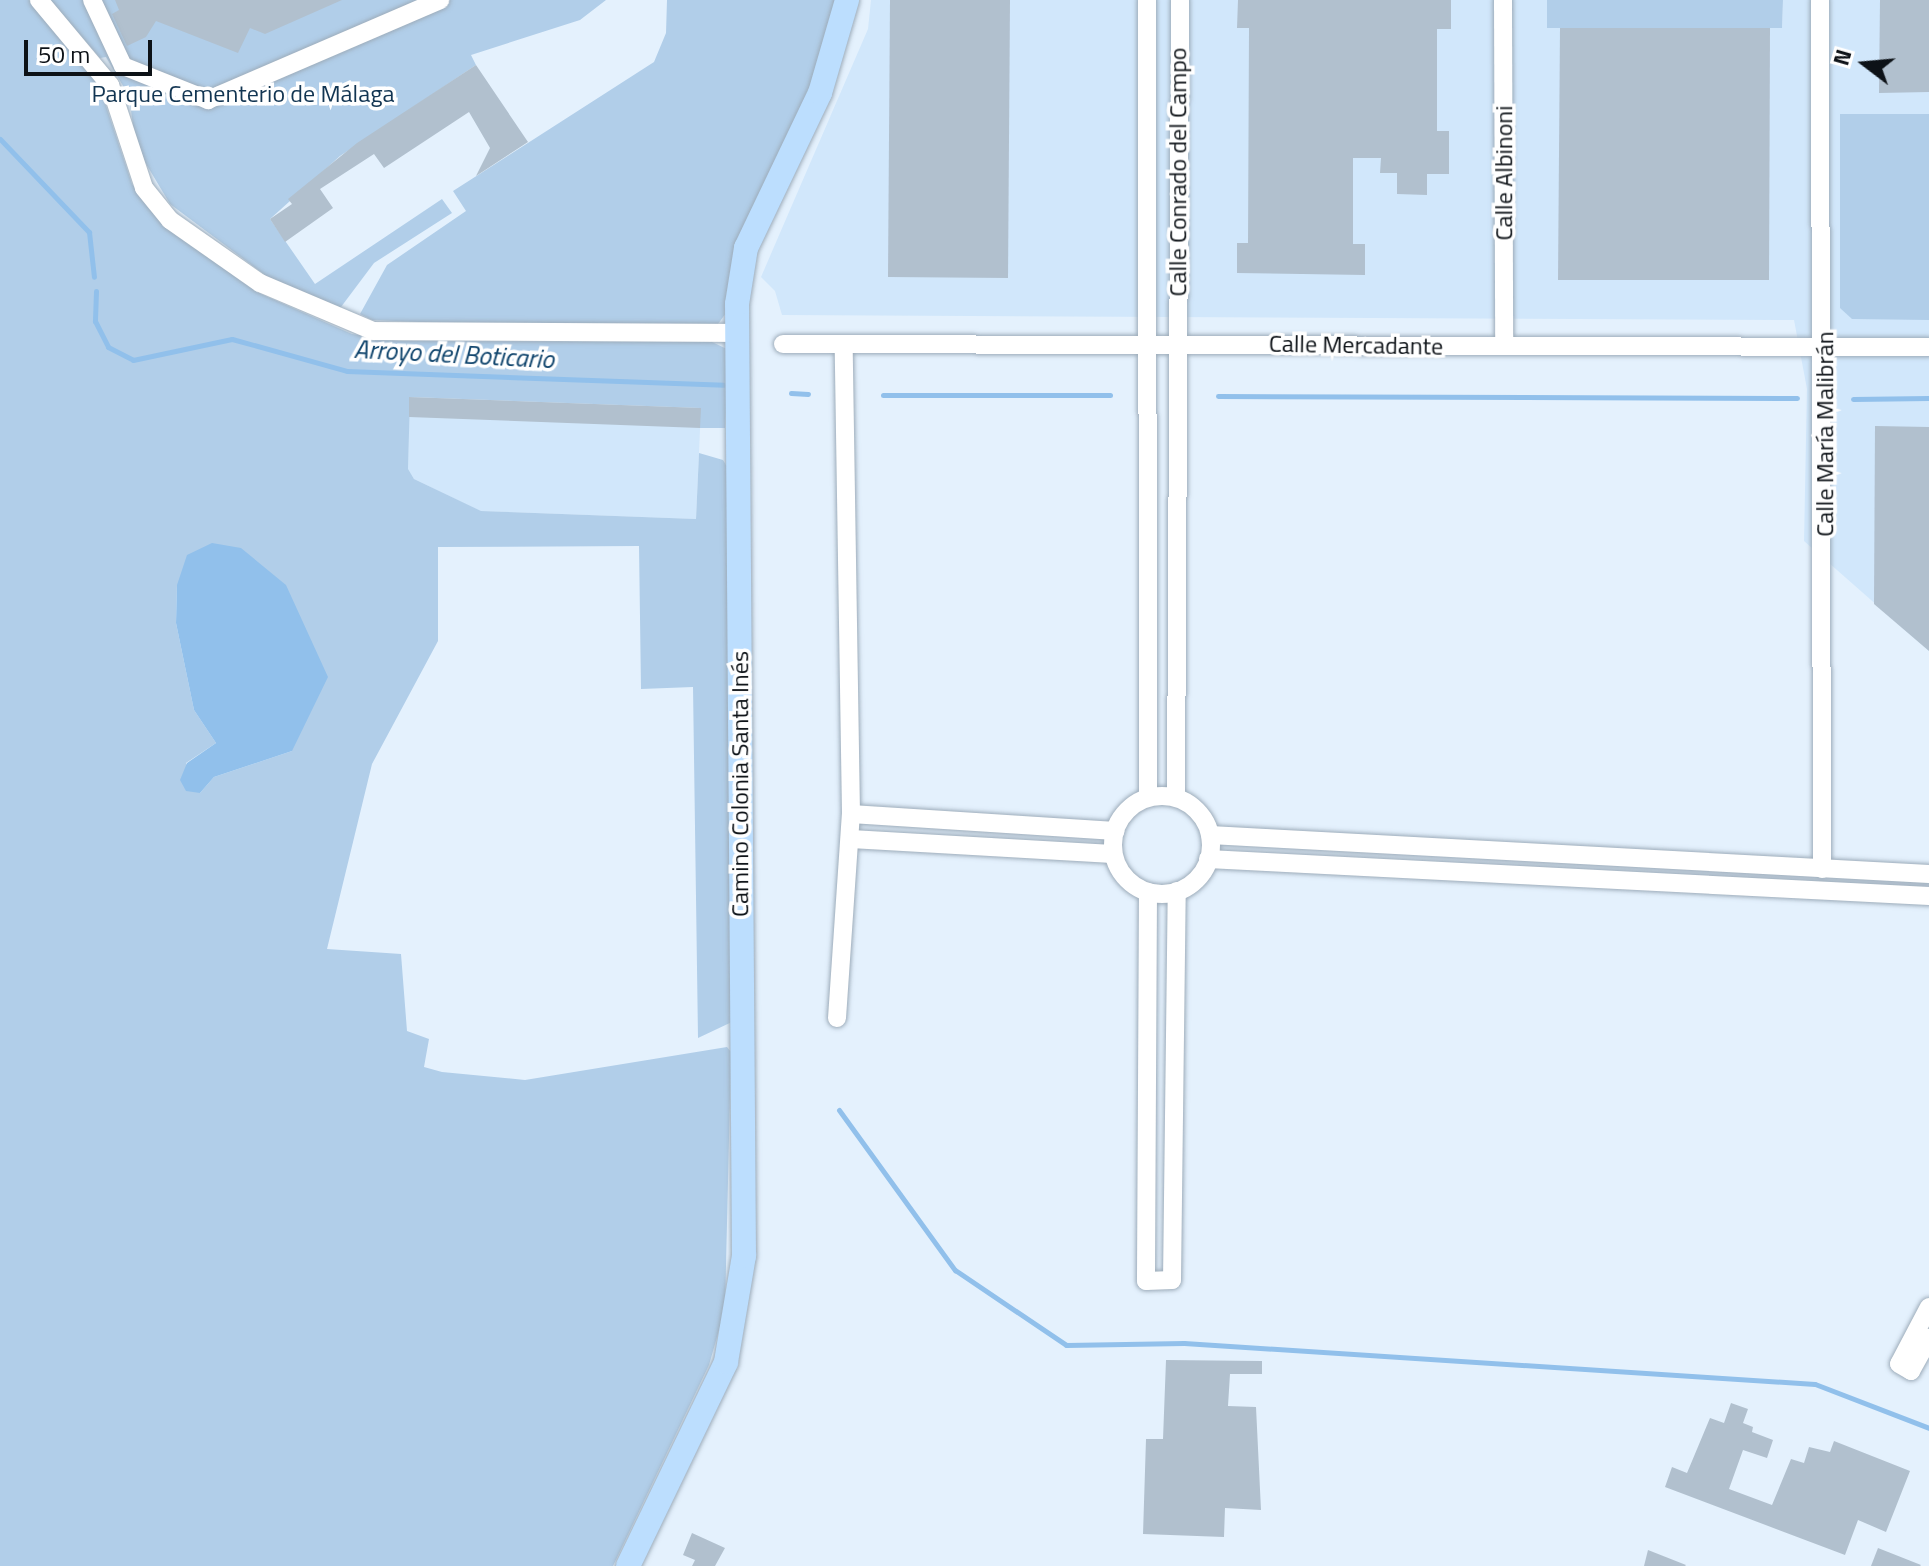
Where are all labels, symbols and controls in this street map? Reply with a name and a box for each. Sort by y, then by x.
scale bar [28,24,156,74]
north arrow [1825,24,1905,104]
text: 50 m [38,36,90,72]
text: N [1823,45,1860,69]
street label: Calle Conrado del Campo [1164,47,1192,297]
park label: Parque Cementerio de Málaga [91,80,395,108]
street label: Calle Albinoni [1490,106,1518,240]
street label: Calle Mercadante [1269,329,1443,361]
street label: Calle María Malibrán [1811,331,1839,537]
water label: Arroyo del Boticario [353,333,555,375]
street label: Camino Colonia Santa Inés [726,651,754,917]

